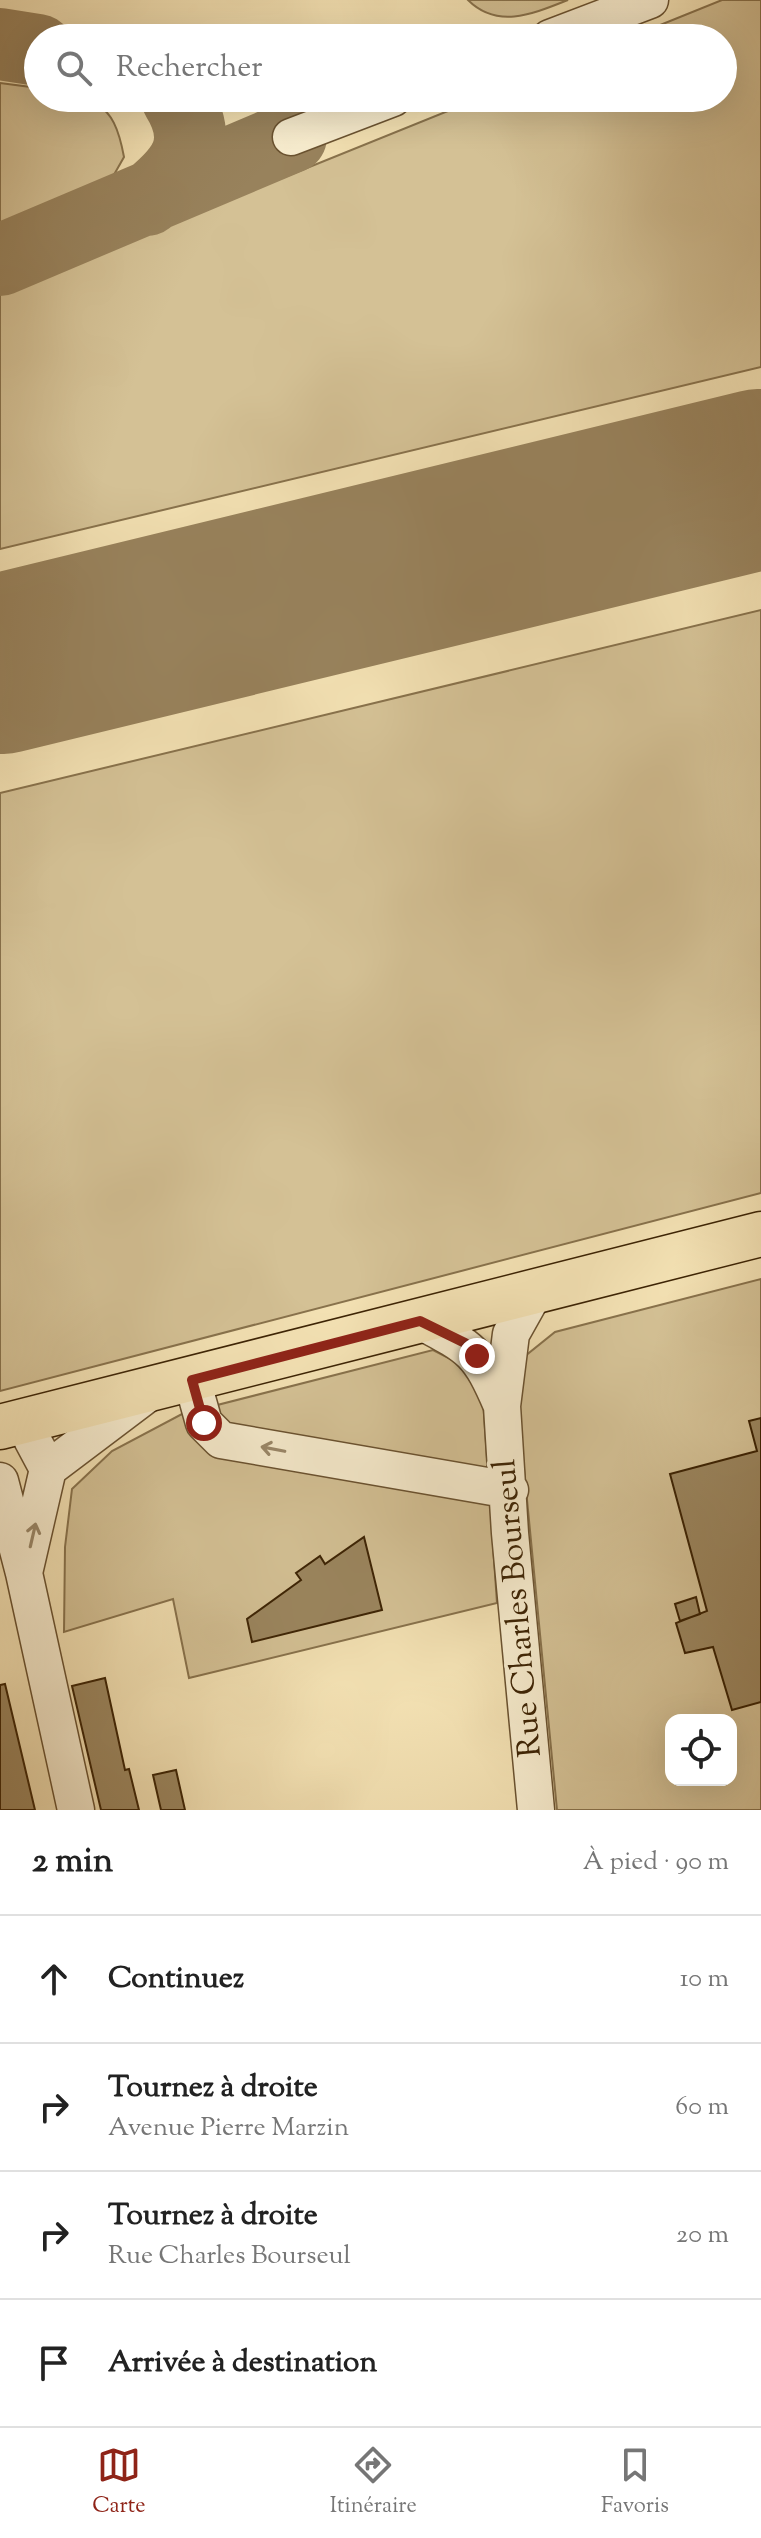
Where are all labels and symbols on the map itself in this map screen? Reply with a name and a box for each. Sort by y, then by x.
route end [459,1338,495,1374]
route start [186,1405,222,1441]
one-way arrow [261,1441,286,1456]
street label: Rue Charles Bourseul [483,1457,555,1759]
one-way arrow [26,1522,41,1548]

